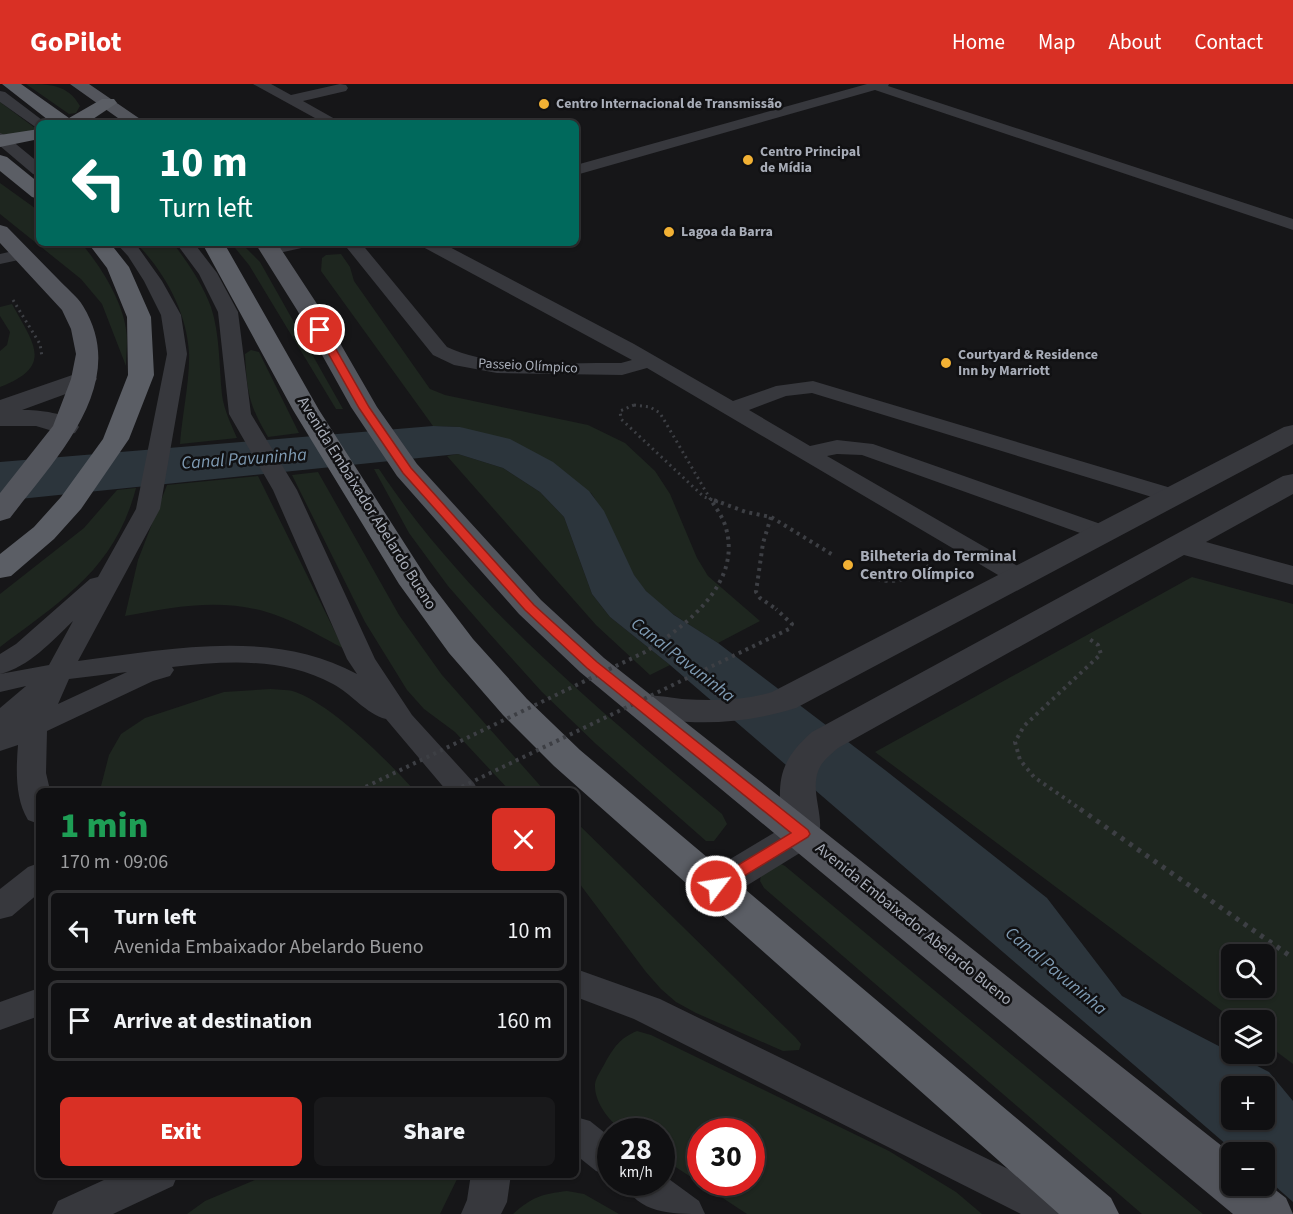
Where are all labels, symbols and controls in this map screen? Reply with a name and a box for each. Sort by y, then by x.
text: GoPilot [30,22,121,62]
text: Home [952,27,1005,57]
text: Map [1038,27,1076,57]
text: About [1109,27,1161,57]
text: Contact [1194,27,1263,57]
place label: Centro Internacional de Transmissão [556,94,782,114]
marker: Centro Internacional de Transmissão [537,97,551,111]
text: 10 m [159,133,248,193]
place label: Centro Principal de Mídia [760,142,860,178]
icon: left [60,144,138,222]
marker: Centro Principal de Mídia [741,153,755,167]
text: Turn left [159,189,253,228]
place label: Lagoa da Barra [681,222,773,242]
marker: Lagoa da Barra [662,225,676,239]
pin [294,304,345,355]
icon: arrive [303,313,336,346]
place label: Courtyard & Residence Inn by Marriott [958,345,1098,381]
street label: Passeio Olímpico [478,353,578,379]
marker: Courtyard & Residence Inn by Marriott [939,356,953,370]
street label: Avenida Embaixador Abelardo Bueno [292,392,442,614]
water label: Canal Pavuninha [180,442,308,476]
place label: Bilheteria do Terminal Centro Olímpico [860,545,1017,585]
marker: Bilheteria do Terminal Centro Olímpico [841,558,855,572]
water label: Canal Pavuninha [626,611,740,709]
text: 1 min [60,800,148,851]
button: close [492,808,555,871]
street label: Avenida Embaixador Abelardo Bueno [811,838,1017,1010]
text: 170 m · 09:06 [60,848,168,876]
position arrow [684,854,748,918]
text: Turn left [114,901,196,933]
icon: left [63,914,96,947]
text: 10 m [507,915,552,947]
water label: Canal Pavuninha [1000,921,1112,1021]
text: Avenida Embaixador Abelardo Bueno [114,933,424,961]
map controls [1221,944,1275,1196]
button: search [1221,944,1275,998]
icon: arrive [63,1004,96,1037]
text: Arrive at destination [114,1005,312,1037]
text: 160 m [497,1005,552,1037]
button: layers [1221,1010,1275,1064]
button: + [1221,1076,1275,1130]
button: Exit [60,1097,302,1166]
button: Share [314,1097,555,1166]
speed limit sign: 30 [687,1118,765,1196]
text: 28 [620,1128,652,1171]
button: − [1221,1142,1275,1196]
text: km/h [619,1162,653,1183]

